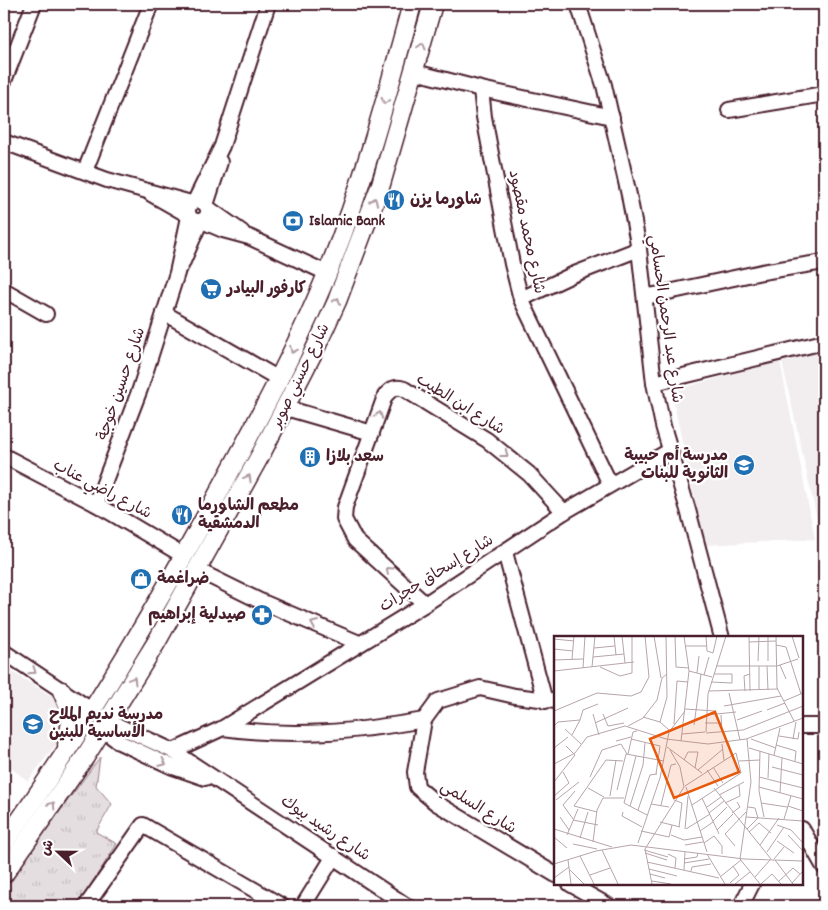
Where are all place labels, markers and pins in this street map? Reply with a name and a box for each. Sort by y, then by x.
restaurant icon: شاورما يزن [382,188,406,212]
place label: شاورما يزن [410,189,482,212]
bank icon: Islamic Bank [281,209,305,233]
place label: Islamic Bank [309,210,386,233]
supermarket icon: كارفور البيادر [199,277,223,301]
place label: كارفور البيادر [225,278,306,301]
place label: مدرسة أم حبيبة الثانوية للبنات [624,444,728,486]
building icon: سعد بلازا [298,445,322,469]
place label: سعد بلازا [326,446,384,469]
school or university icon: مدرسة أم حبيبة الثانوية للبنات [732,453,756,477]
place label: مطعم الشاورما الدمشقية [198,495,299,536]
restaurant icon: مطعم الشاورما الدمشقية [170,503,194,527]
shop icon: ضراغمة [129,567,153,591]
place label: ضراغمة [157,568,209,591]
pharmacy icon: صيدلية إبراهيم [250,603,274,627]
place label: صيدلية إبراهيم [148,604,246,627]
place label: مدرسة نديم الملاح الأساسية للبنين [49,704,163,745]
school or university icon: مدرسة نديم الملاح الأساسية للبنين [21,712,45,736]

